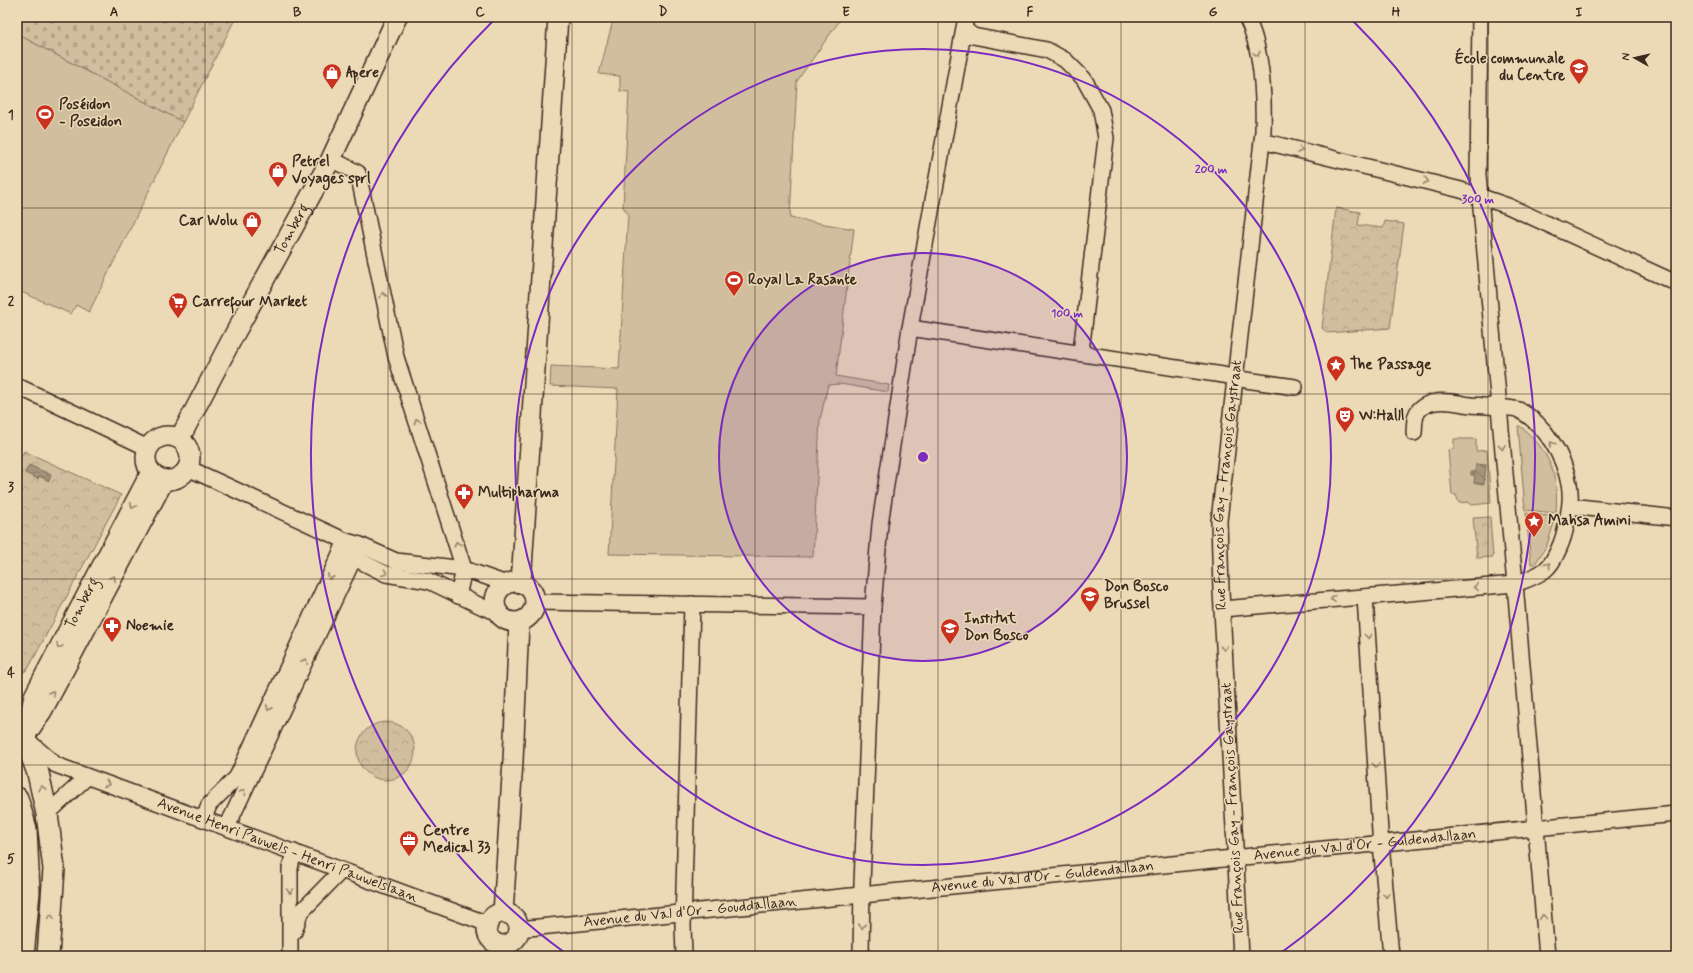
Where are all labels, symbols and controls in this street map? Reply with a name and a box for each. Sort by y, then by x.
text: A [110,4,118,21]
text: B [293,4,302,21]
text: C [475,4,485,21]
text: D [659,4,668,21]
text: E [842,4,850,21]
text: F [1027,4,1034,21]
text: G [1209,4,1218,21]
text: H [1392,4,1401,21]
text: I [1576,4,1583,21]
north arrow [1615,38,1655,78]
place label: École communale du Centre [1455,47,1565,86]
one-way arrow [1253,51,1261,57]
text: N [1619,52,1634,61]
school or university icon: École communale du Centre [1568,57,1590,85]
shop icon: Apere [321,62,343,90]
place label: Apere [346,63,379,84]
place label: Poséidon - Poseidon [59,95,122,132]
sports icon: Poséidon - Poseidon [34,103,56,131]
text: 1 [8,107,14,124]
one-way arrow [1296,145,1303,154]
place label: Petrel Voyages sprl [292,152,371,191]
shop icon: Petrel Voyages sprl [267,160,289,188]
text: 200 m [1195,162,1228,178]
one-way arrow [1423,176,1430,185]
text: 300 m [1462,192,1495,208]
street label: Tomberg [270,200,315,259]
shop icon: Car Wolu [241,210,263,238]
place label: Car Wolu [179,211,238,231]
sports icon: Royal La Rasante [723,269,745,297]
place label: Royal La Rasante [748,270,857,290]
supermarket icon: Carrefour Market [167,291,189,319]
place label: Carrefour Market [192,292,308,314]
one-way arrow [380,292,388,298]
text: 2 [8,293,15,310]
text: 100 m [1051,306,1084,322]
place icon: The Passage [1325,354,1347,382]
place label: The Passage [1350,355,1432,377]
street label: Rue François Gay - François Gaystraat [1209,358,1247,611]
theatre icon: W:Halll [1334,405,1356,433]
place label: W:Halll [1358,406,1405,426]
one-way arrow [413,417,422,424]
one-way arrow [1550,441,1557,448]
one-way arrow [1497,444,1506,450]
centre of rings [916,450,930,464]
text: 3 [8,479,14,496]
pharmacy icon: Multipharma [453,482,475,510]
place label: Multipharma [478,483,559,503]
one-way arrow [130,502,137,510]
place icon: Mahsa Amini [1523,510,1545,538]
place label: Mahsa Amini [1548,511,1631,531]
one-way arrow [453,541,462,548]
one-way arrow [1543,563,1550,570]
one-way arrow [382,568,389,576]
one-way arrow [327,573,335,580]
street label: Tomberg [61,574,105,633]
one-way arrow [108,575,116,582]
place label: Don Bosco Brussel [1104,577,1169,614]
one-way arrow [1473,583,1479,592]
school or university icon: Don Bosco Brussel [1079,585,1101,613]
one-way arrow [1330,595,1336,604]
place label: Institut Don Bosco [964,609,1029,646]
pharmacy icon: Noemie [101,615,123,643]
place label: Noemie [126,616,174,636]
school or university icon: Institut Don Bosco [939,617,961,645]
one-way arrow [1364,633,1372,639]
one-way arrow [57,642,64,650]
one-way arrow [1219,645,1228,651]
one-way arrow [300,658,308,666]
text: 4 [7,665,15,682]
street label: Rue François Gay - François Gaystraat [1216,682,1250,934]
one-way arrow [47,690,54,697]
one-way arrow [266,703,274,711]
one-way arrow [1372,762,1381,768]
one-way arrow [103,779,110,787]
one-way arrow [38,785,47,792]
one-way arrow [238,788,246,796]
street label: Avenue Henri Pauwels - Henri Pauwelslaan [154,793,421,907]
place label: Centre Medical 33 [423,821,491,858]
street label: Avenue du Val d'Or - Guldendallaan [1253,824,1477,866]
office icon: Centre Medical 33 [398,829,420,857]
text: 5 [7,851,15,868]
street label: Avenue du Val d'Or - Guldendallaan [930,856,1155,898]
one-way arrow [286,888,294,894]
street label: Avenue du Val d'Or - Gouddallaan [582,891,798,933]
one-way arrow [1381,892,1390,898]
one-way arrow [46,914,55,920]
one-way arrow [1539,914,1548,920]
one-way arrow [857,923,866,929]

